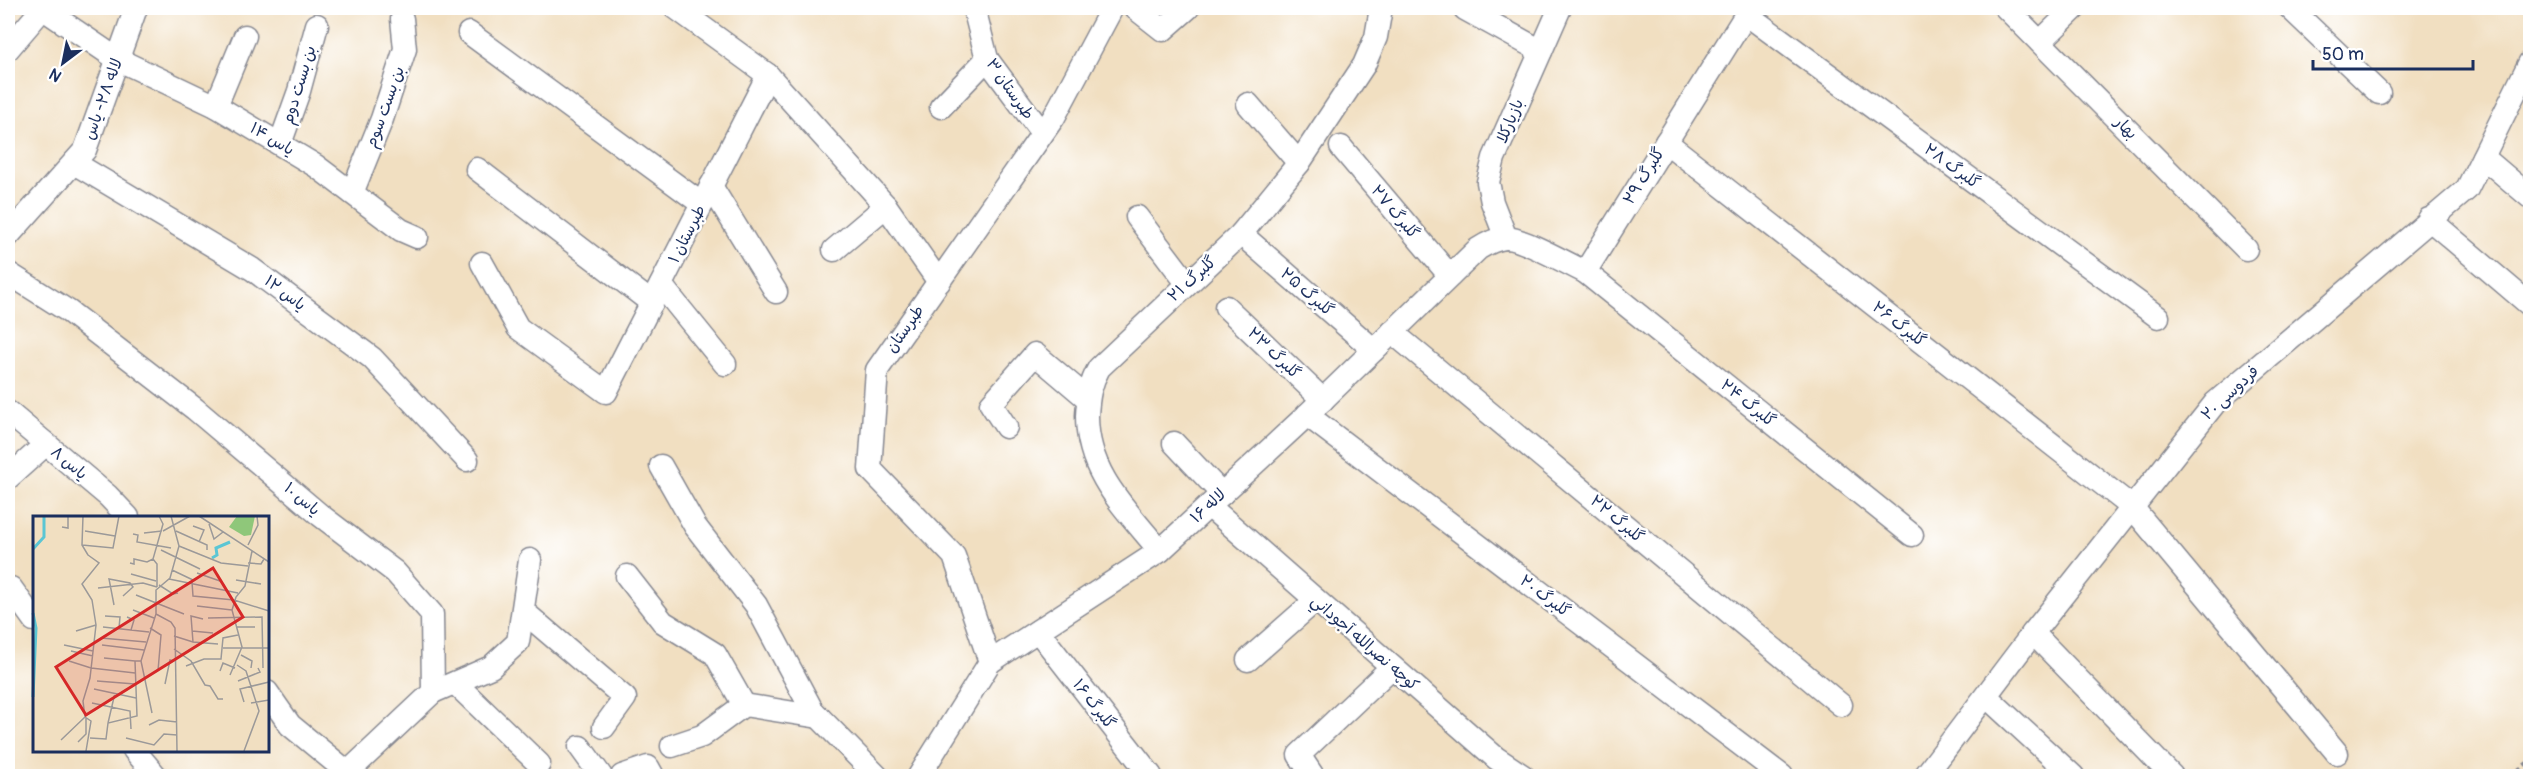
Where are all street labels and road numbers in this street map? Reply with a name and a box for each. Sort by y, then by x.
street label: بن بست دوم [278,43,322,127]
street label: طبرستان ۳ [982,55,1038,123]
street label: لاله ۲۸- یاس [79,56,127,142]
street label: بن بست سوم [361,63,411,151]
street label: بازیارکلا [1492,96,1528,146]
street label: بهار [2109,111,2142,144]
street label: یاس ۱۴ [246,118,298,160]
street label: گلبرگ ۲۸ [1920,139,1984,193]
street label: گلبرگ ۲۹ [1619,144,1669,208]
street label: گلبرگ ۲۷ [1367,181,1423,243]
street label: طبرستان ۱ [664,202,710,266]
street label: گلبرگ ۲۱ [1163,252,1221,306]
street label: گلبرگ ۲۵ [1276,263,1338,321]
street label: یاس ۱۲ [260,271,310,315]
street label: گلبرگ ۲۶ [1868,297,1930,351]
street label: طبرستان [881,301,929,357]
street label: گلبرگ ۲۳ [1243,323,1305,383]
street label: فردوسی ۲۰ [2197,361,2263,425]
street label: گلبرگ ۲۴ [1716,375,1780,431]
street label: یاس ۸ [47,442,91,484]
street label: یاس ۱۰ [280,478,324,520]
street label: لاله ۱۶ [1186,485,1230,527]
street label: گلبرگ ۲۲ [1586,491,1648,547]
street label: گلبرگ ۲۰ [1516,570,1574,622]
street label: كوچه نصرالله آجوداني [1304,591,1423,698]
street label: گلبرگ ۱۶ [1068,675,1120,733]

